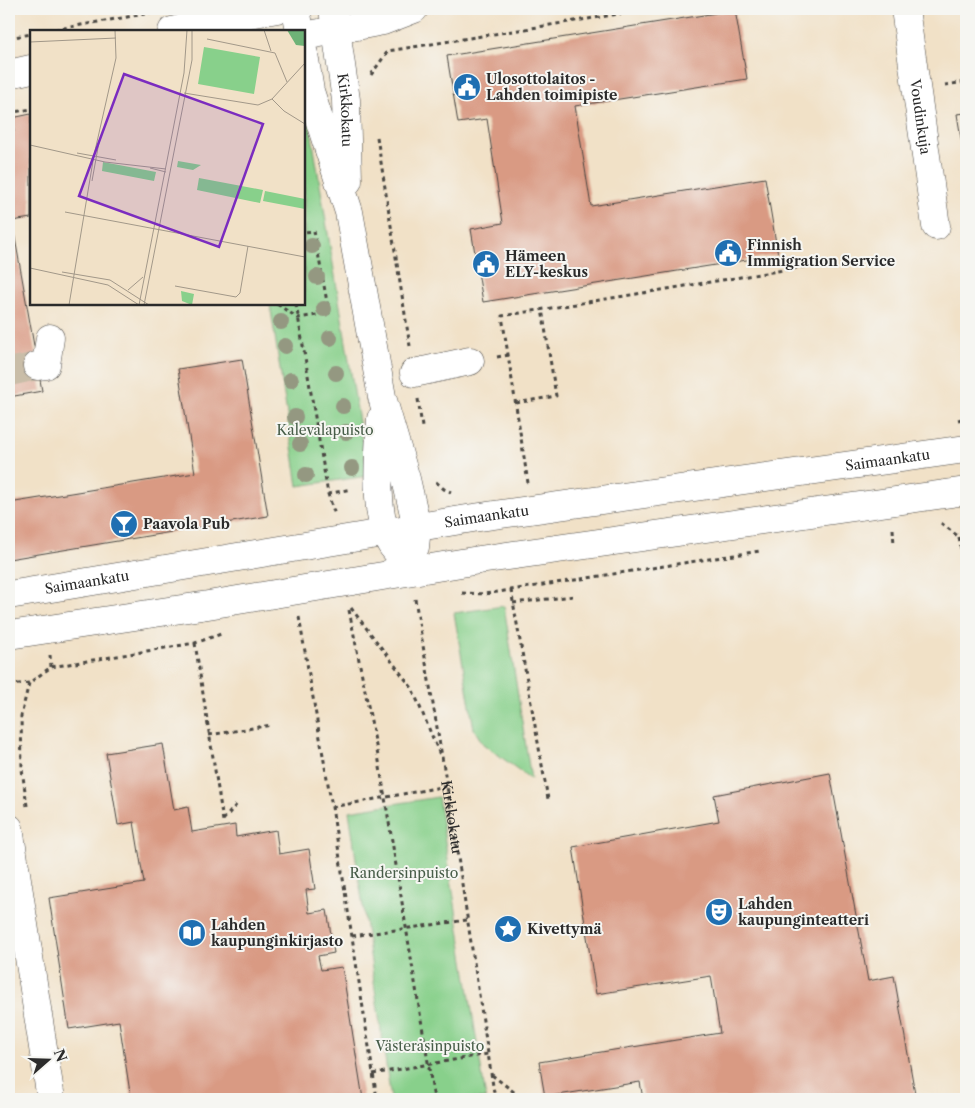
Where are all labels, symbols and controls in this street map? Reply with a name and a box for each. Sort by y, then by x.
inset map [30,30,305,305]
place label: Ulosottolaitos - Lahden toimipiste [486,70,617,104]
street label: Kirkkokatu [333,72,356,148]
public building icon: Ulosottolaitos - Lahden toimipiste [452,72,482,102]
street label: Voudinkuja [906,77,935,156]
place label: Finnish Immigration Service [747,236,895,270]
public building icon: Finnish Immigration Service [713,238,743,268]
place label: Hämeen ELY-keskus [505,247,588,281]
public building icon: Hämeen ELY-keskus [471,249,501,279]
park label: Kalevalapuisto [276,421,374,439]
street label: Saimaankatu [844,445,931,475]
street label: Saimaankatu [443,501,530,532]
bar icon: Paavola Pub [109,509,139,539]
place label: Paavola Pub [143,515,230,533]
street label: Saimaankatu [43,566,131,598]
street label: Kirkkokatu [437,779,466,855]
park label: Randersinpuisto [350,864,458,882]
place label: Lahden kaupunginteatteri [738,895,869,929]
theatre icon: Lahden kaupunginteatteri [704,897,734,927]
place icon: Kivettymä [493,914,523,944]
place label: Lahden kaupunginkirjasto [211,916,343,950]
library icon: Lahden kaupunginkirjasto [177,918,207,948]
place label: Kivettymä [527,920,602,938]
north arrow [22,1036,72,1086]
park label: Västeråsinpuisto [375,1037,484,1055]
text: N [50,1047,71,1064]

